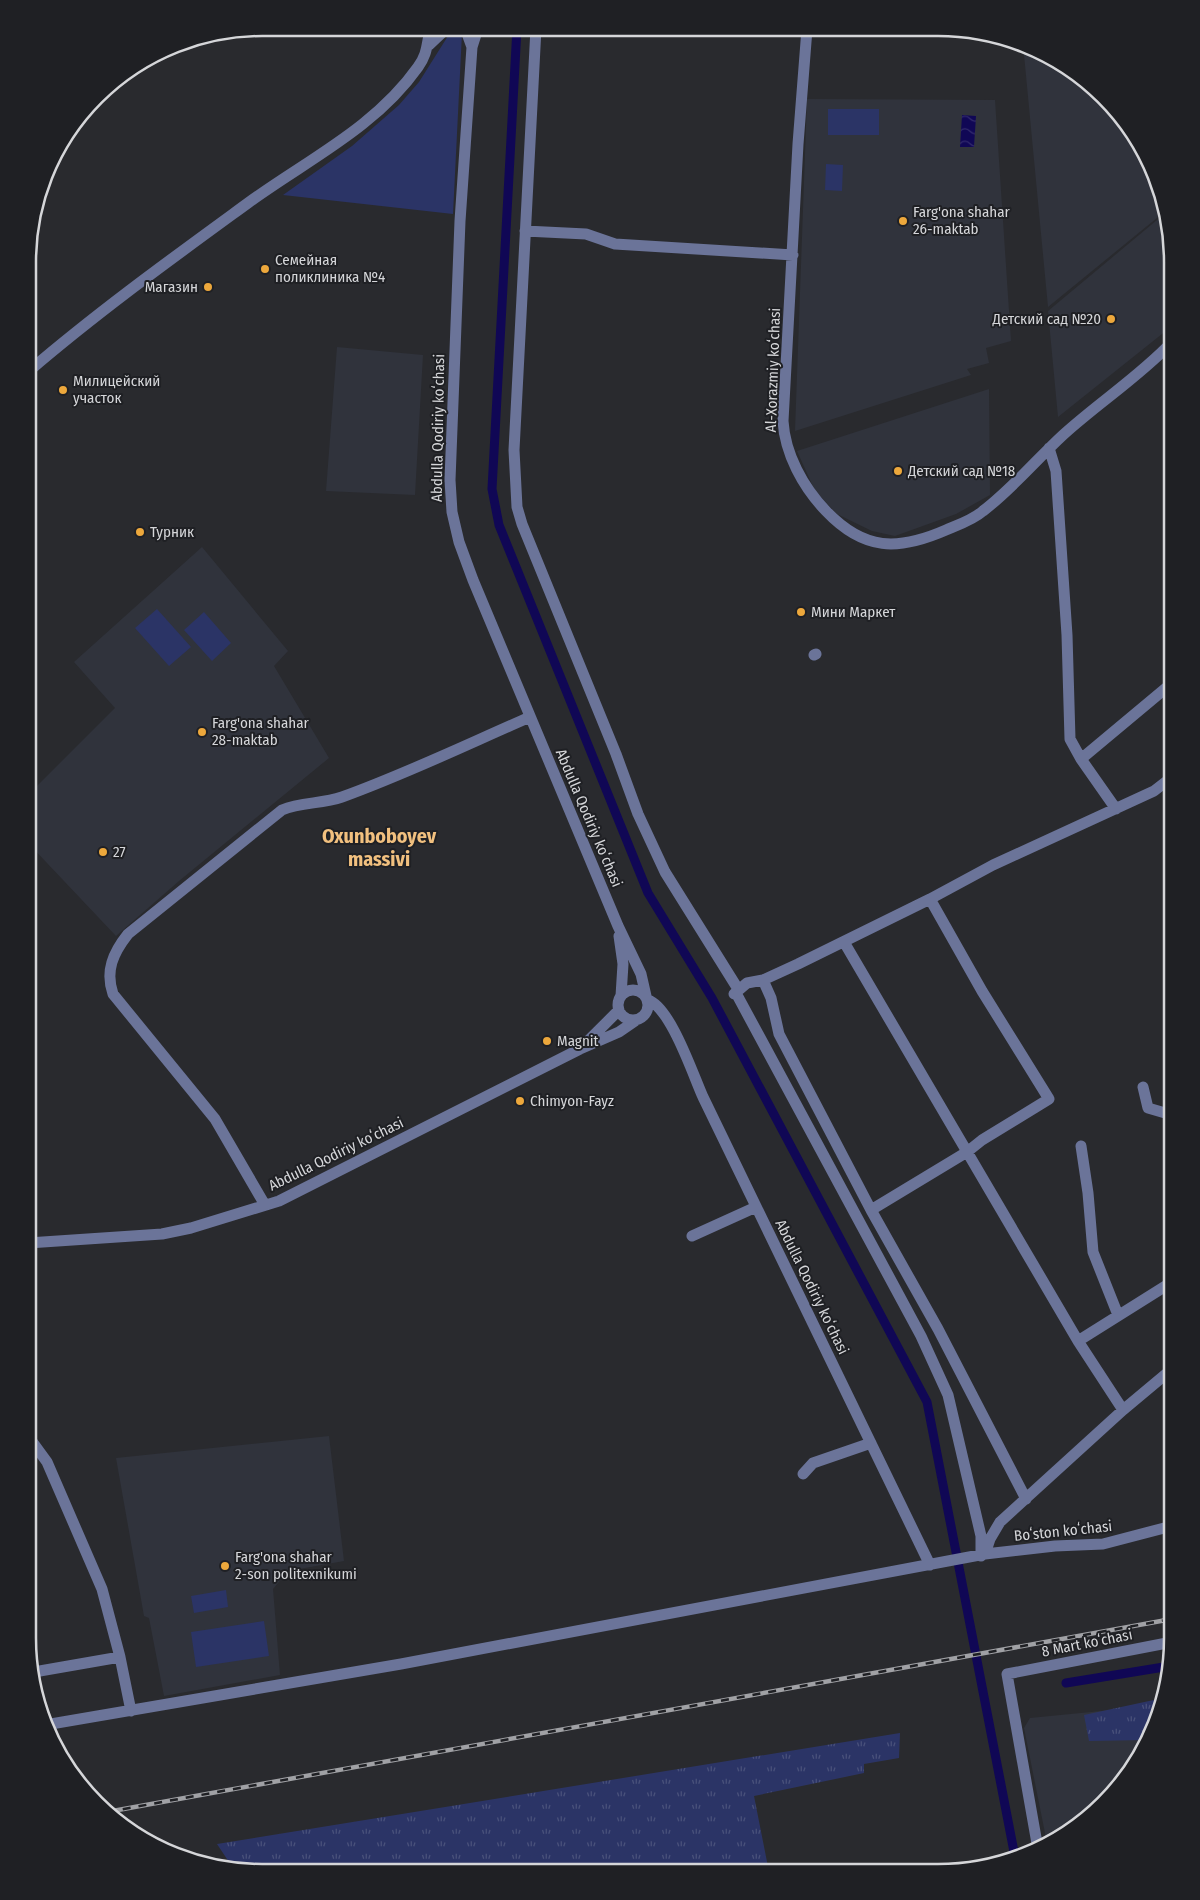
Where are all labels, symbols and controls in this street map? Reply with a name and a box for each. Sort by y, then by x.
place label: Farg'ona shahar 26-maktab [913,203,1011,238]
marker: Farg'ona shahar 26-maktab [897,215,909,227]
place label: Семейная поликлиника №4 [275,251,385,286]
marker: Семейная поликлиника №4 [259,263,271,275]
place label: Магазин [145,278,198,296]
marker: Магазин [202,281,214,293]
street label: Al-Xorazmiy koʻchasi [762,307,784,433]
place label: Детский сад №20 [992,310,1101,328]
marker: Детский сад №20 [1105,313,1117,325]
street label: Abdulla Qodiriy koʻchasi [428,354,448,502]
place label: Милицейский участок [73,372,160,407]
marker: Милицейский участок [57,384,69,396]
place label: Детский сад №18 [907,462,1015,480]
marker: Детский сад №18 [892,465,904,477]
place label: Турник [150,523,194,541]
marker: Турник [134,526,146,538]
place label: Мини Маркет [811,603,896,621]
marker: Мини Маркет [795,606,807,618]
place label: Farg'ona shahar 28-maktab [212,714,310,749]
marker: Farg'ona shahar 28-maktab [196,726,208,738]
street label: Abdulla Qodiriy koʻchasi [552,746,626,890]
district label: Oxunboboyev massivi [322,824,437,871]
place label: 27 [113,843,126,861]
marker: 27 [97,846,109,858]
place label: Magnit [557,1032,599,1050]
marker: Magnit [541,1035,553,1047]
place label: Chimyon-Fayz [530,1092,614,1110]
marker: Chimyon-Fayz [514,1095,526,1107]
street label: Abdulla Qodiriy koʻchasi [265,1113,407,1195]
street label: Abdulla Qodiriy koʻchasi [771,1216,853,1358]
street label: Boʻston koʻchasi [1013,1517,1113,1545]
place label: Farg'ona shahar 2-son politexnikumi [235,1548,357,1583]
marker: Farg'ona shahar 2-son politexnikumi [219,1560,231,1572]
street label: 8 Mart koʻchasi [1040,1625,1134,1661]

